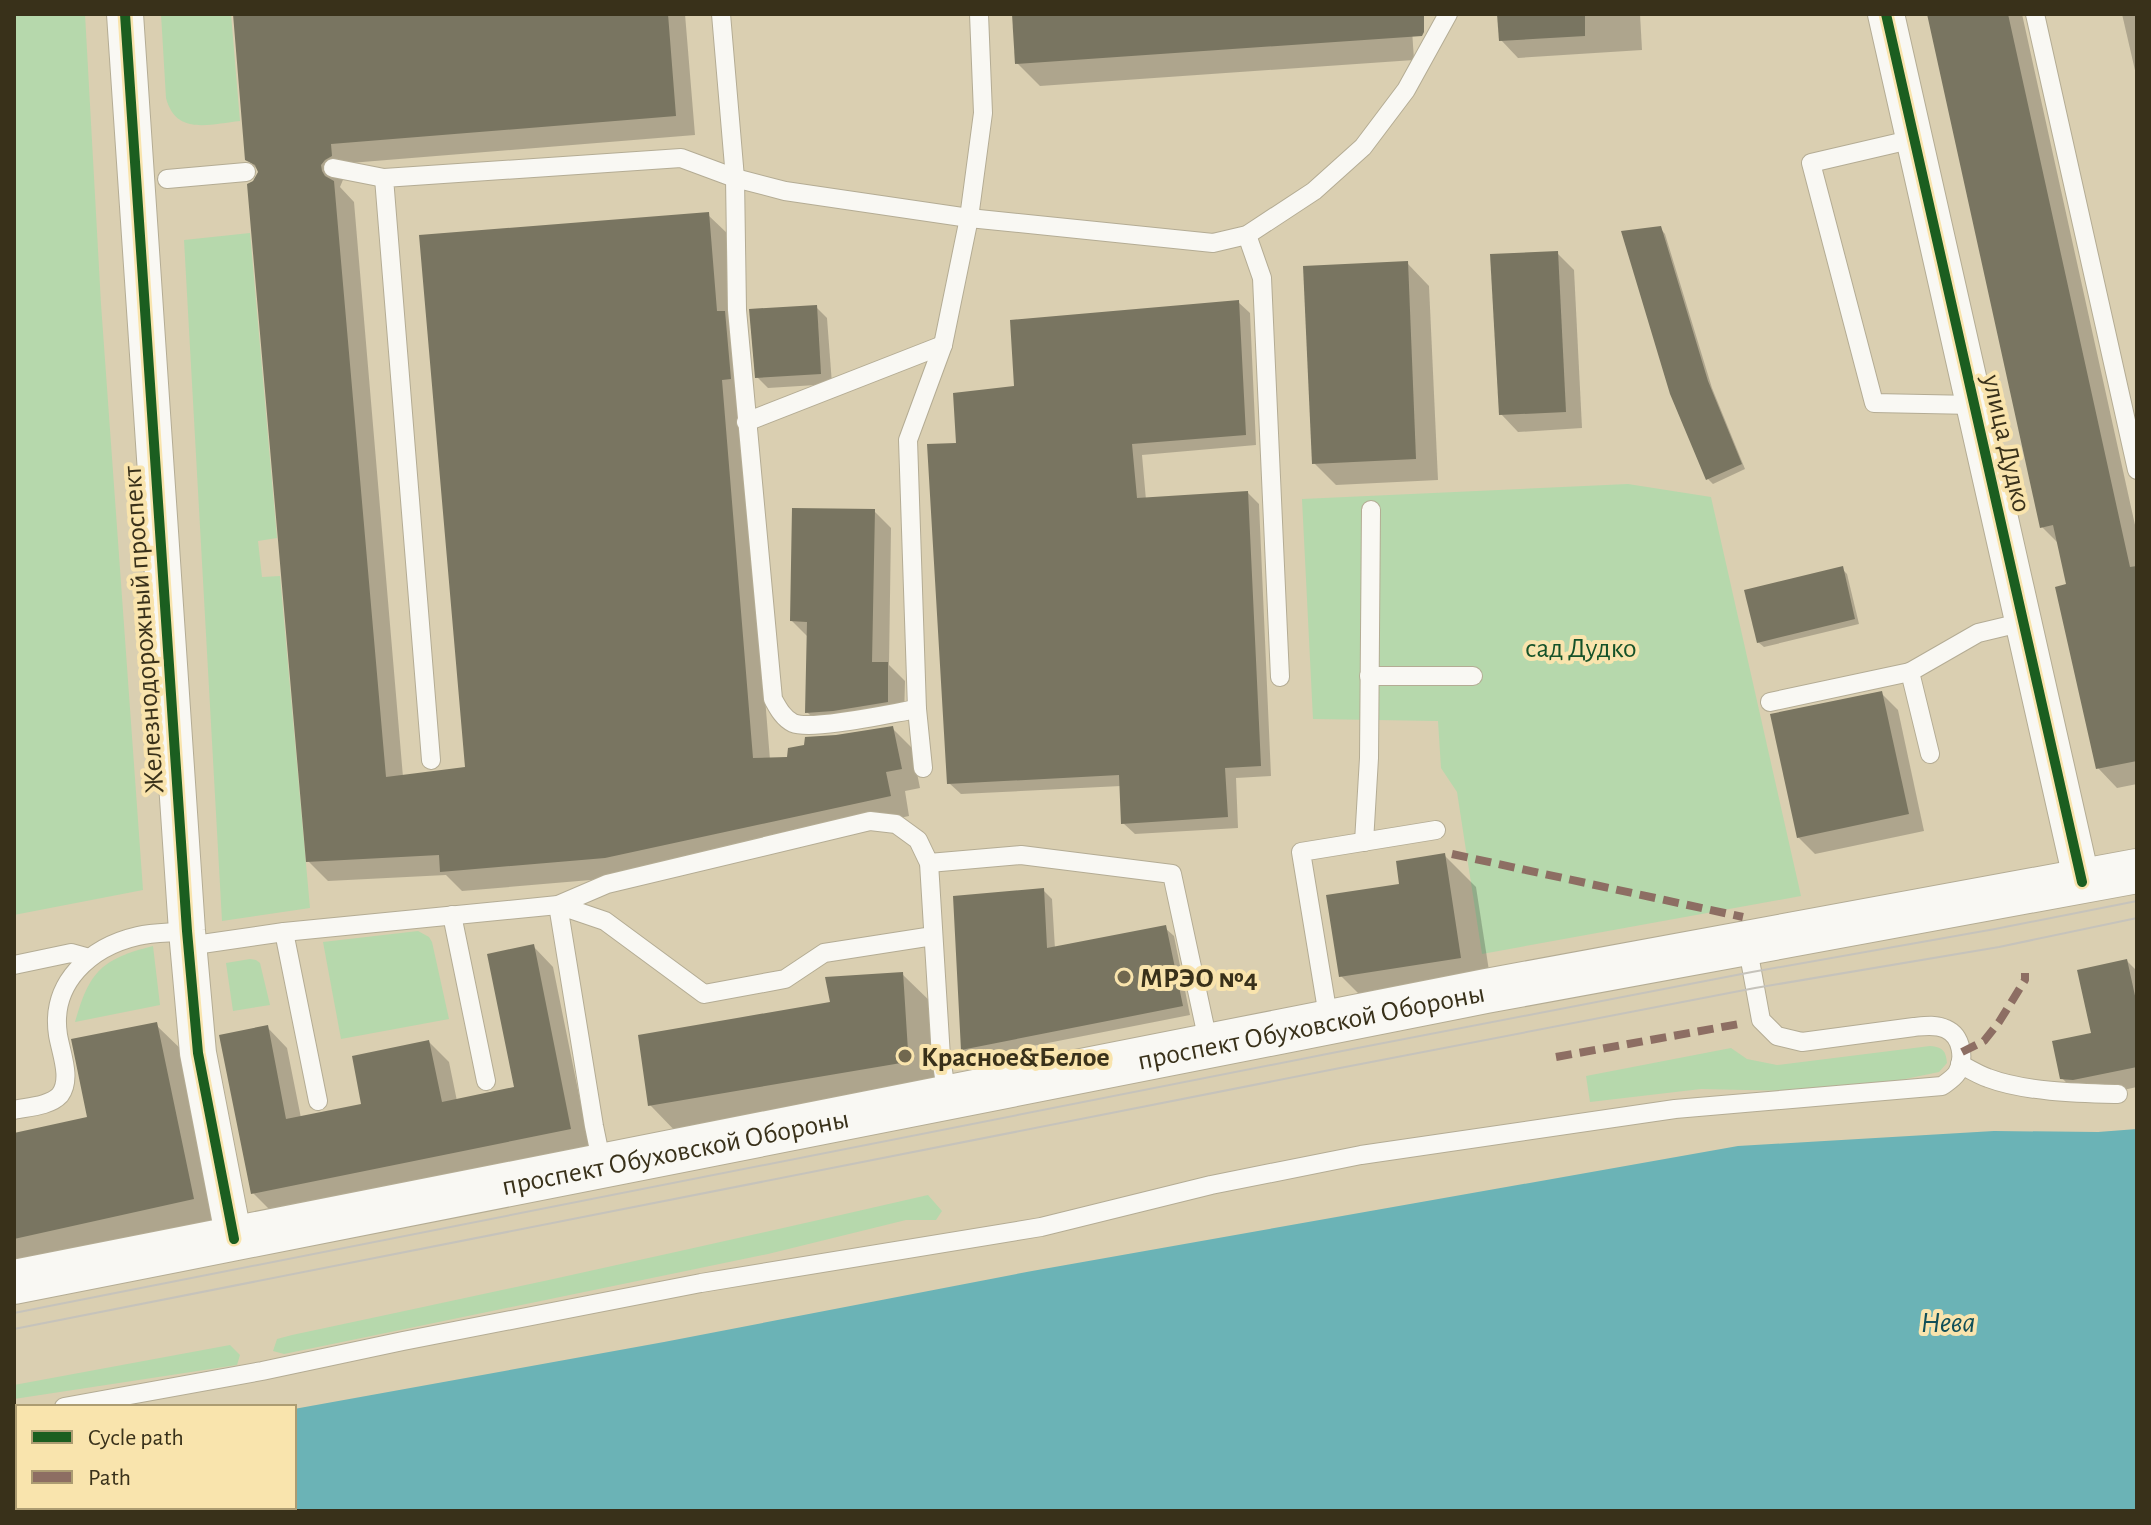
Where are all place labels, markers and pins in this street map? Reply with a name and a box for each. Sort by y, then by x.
place label: МРЭО №4 [1140,965,1258,993]
marker: МРЭО №4 [1115,968,1133,986]
place label: Красное&Белое [921,1044,1110,1072]
marker: Красное&Белое [896,1047,914,1065]

